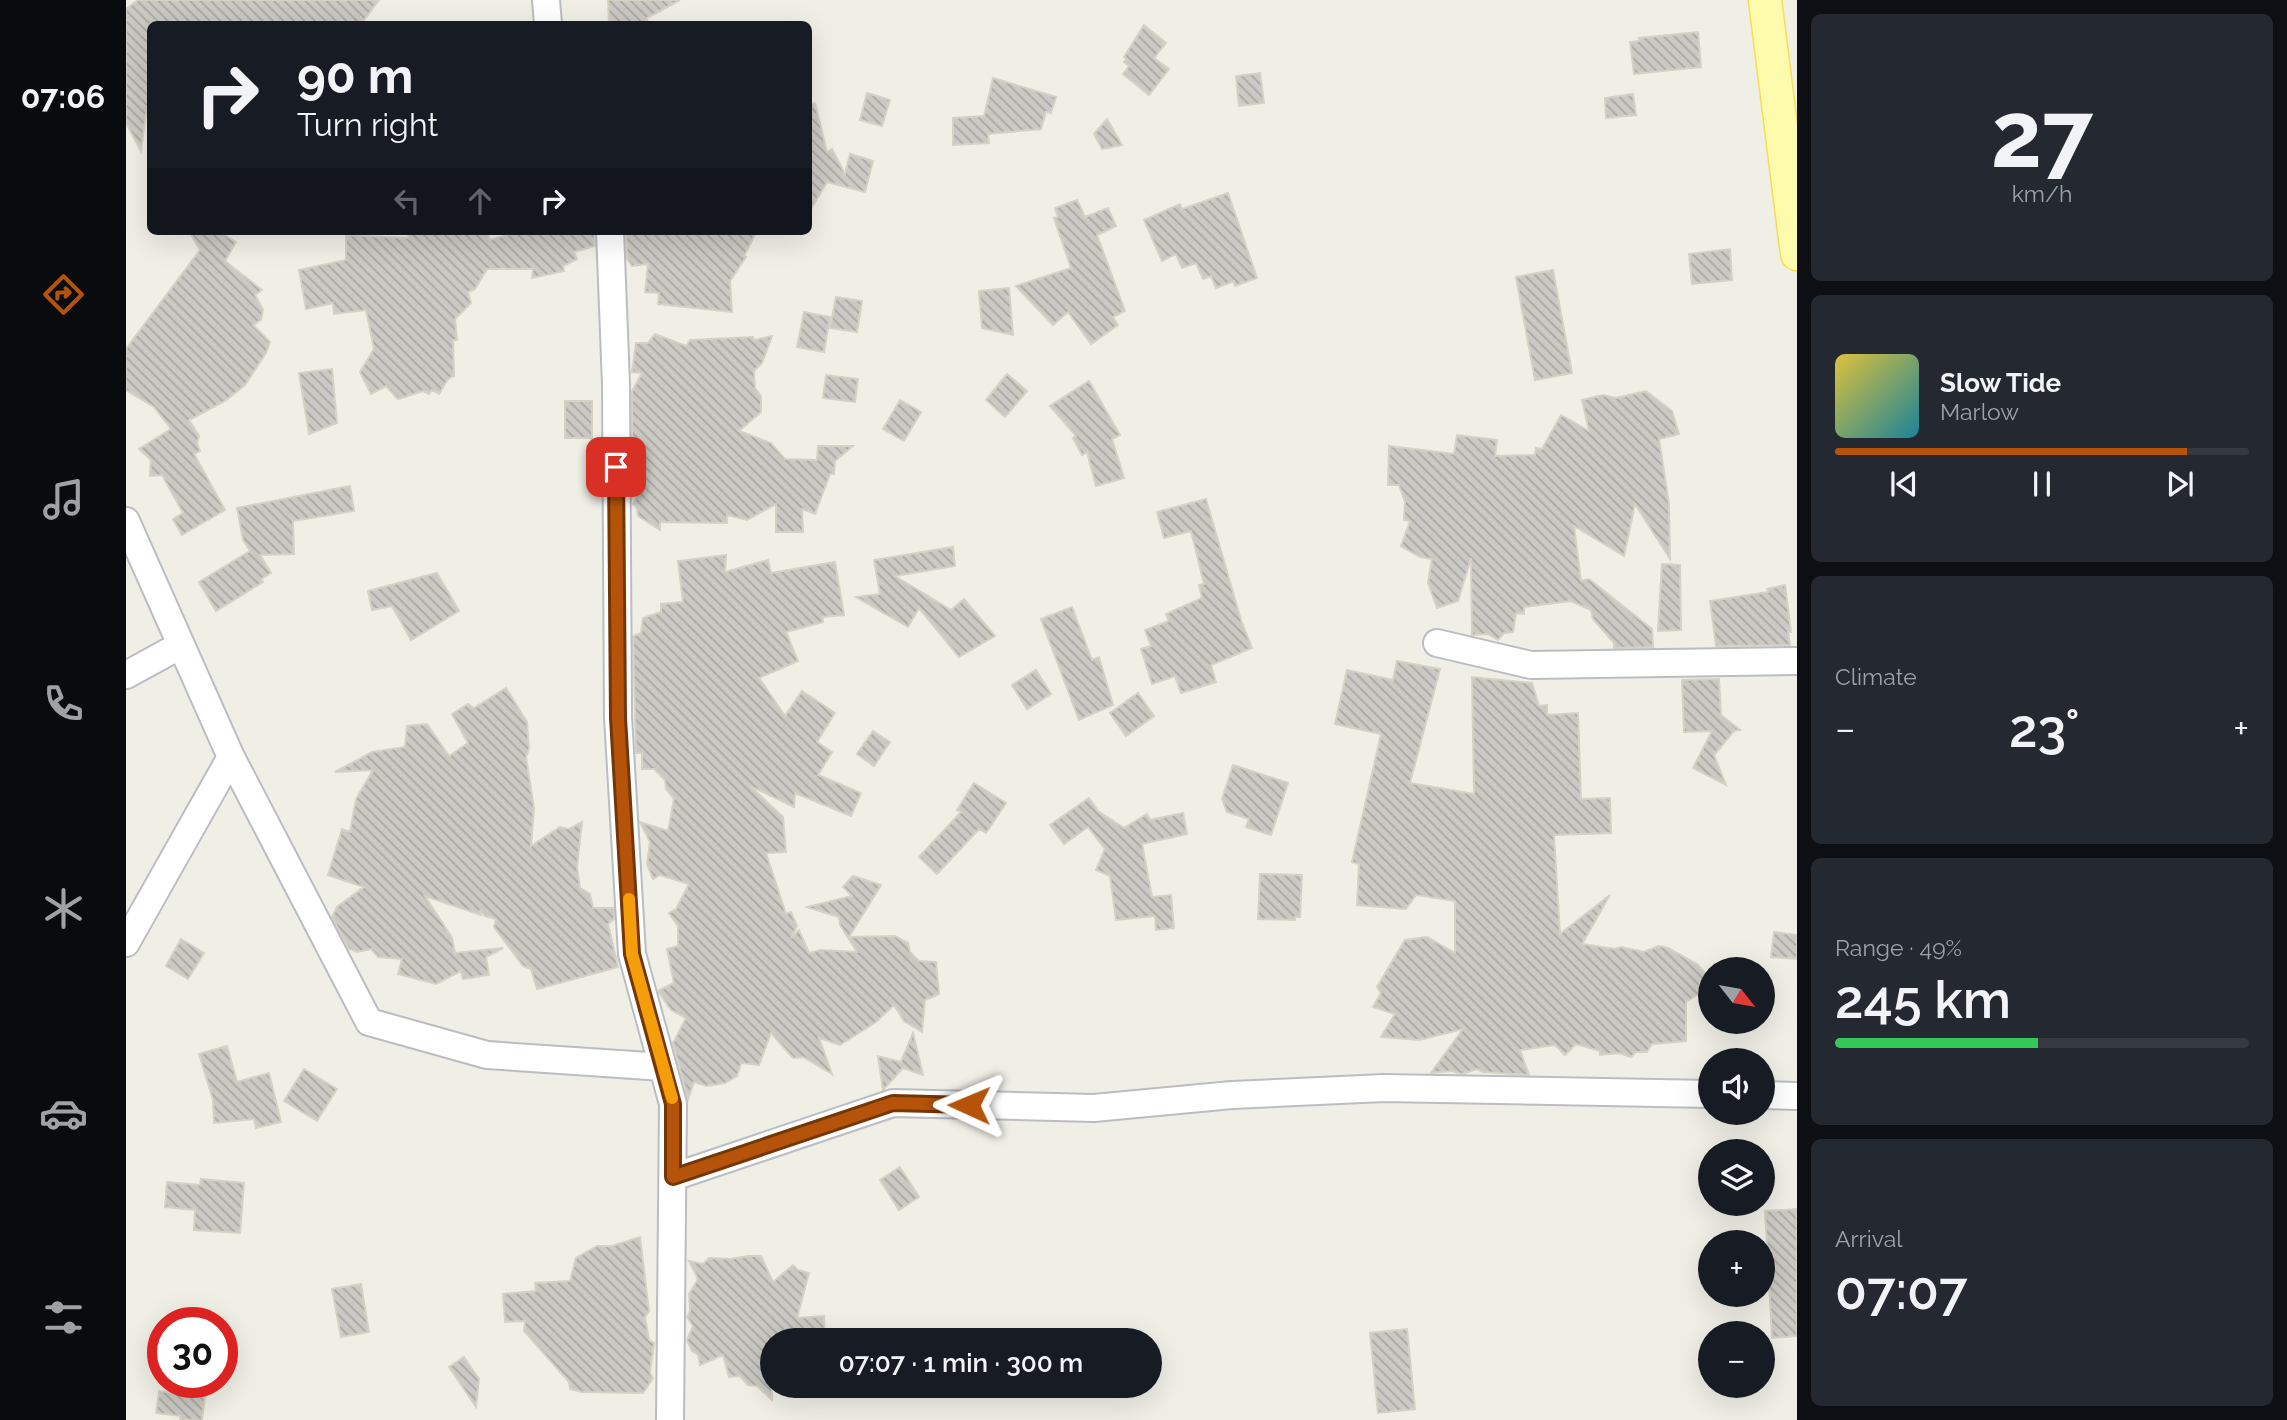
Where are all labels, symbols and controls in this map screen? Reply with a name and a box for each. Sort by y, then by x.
text: 90 m [297,47,413,104]
icon: right [182,49,273,140]
text: 07:06 [21,78,105,115]
text: 27 [1991,81,2093,188]
text: Turn right [297,106,438,143]
text: km/h [2012,180,2072,207]
icon: left [388,182,426,220]
icon: ahead [461,182,499,220]
icon: right [534,182,572,220]
icon: directions [39,270,88,319]
text: Slow Tide [1940,368,2061,398]
text: Marlow [1940,398,2019,425]
pin [586,437,646,497]
icon: arrive [597,448,635,486]
icon: previous [1885,465,1923,503]
icon: pause [2023,465,2061,503]
icon: next [2161,465,2199,503]
icon: music [39,475,88,524]
text: Climate [1835,663,1917,690]
icon: phone [39,679,88,728]
text: 23° [2009,698,2080,759]
text: − [1835,706,1855,751]
text: + [2233,706,2249,751]
icon: climate [39,884,88,933]
text: Range · 49% [1835,934,1962,961]
north arrow [1698,957,1774,1034]
map controls [1698,957,1775,1398]
text: 245 km [1835,969,2011,1030]
button: sound [1698,1048,1775,1125]
position arrow [932,1068,1006,1142]
icon: car [39,1089,88,1138]
button: layers [1698,1139,1775,1216]
text: Arrival [1835,1225,1902,1252]
button: + [1698,1230,1775,1307]
text: 07:07 [1835,1260,1967,1321]
icon: filters [39,1293,88,1342]
speed limit sign: 30 [147,1307,238,1398]
button: − [1698,1321,1775,1398]
text: 07:07 · 1 min · 300 m [839,1348,1083,1378]

